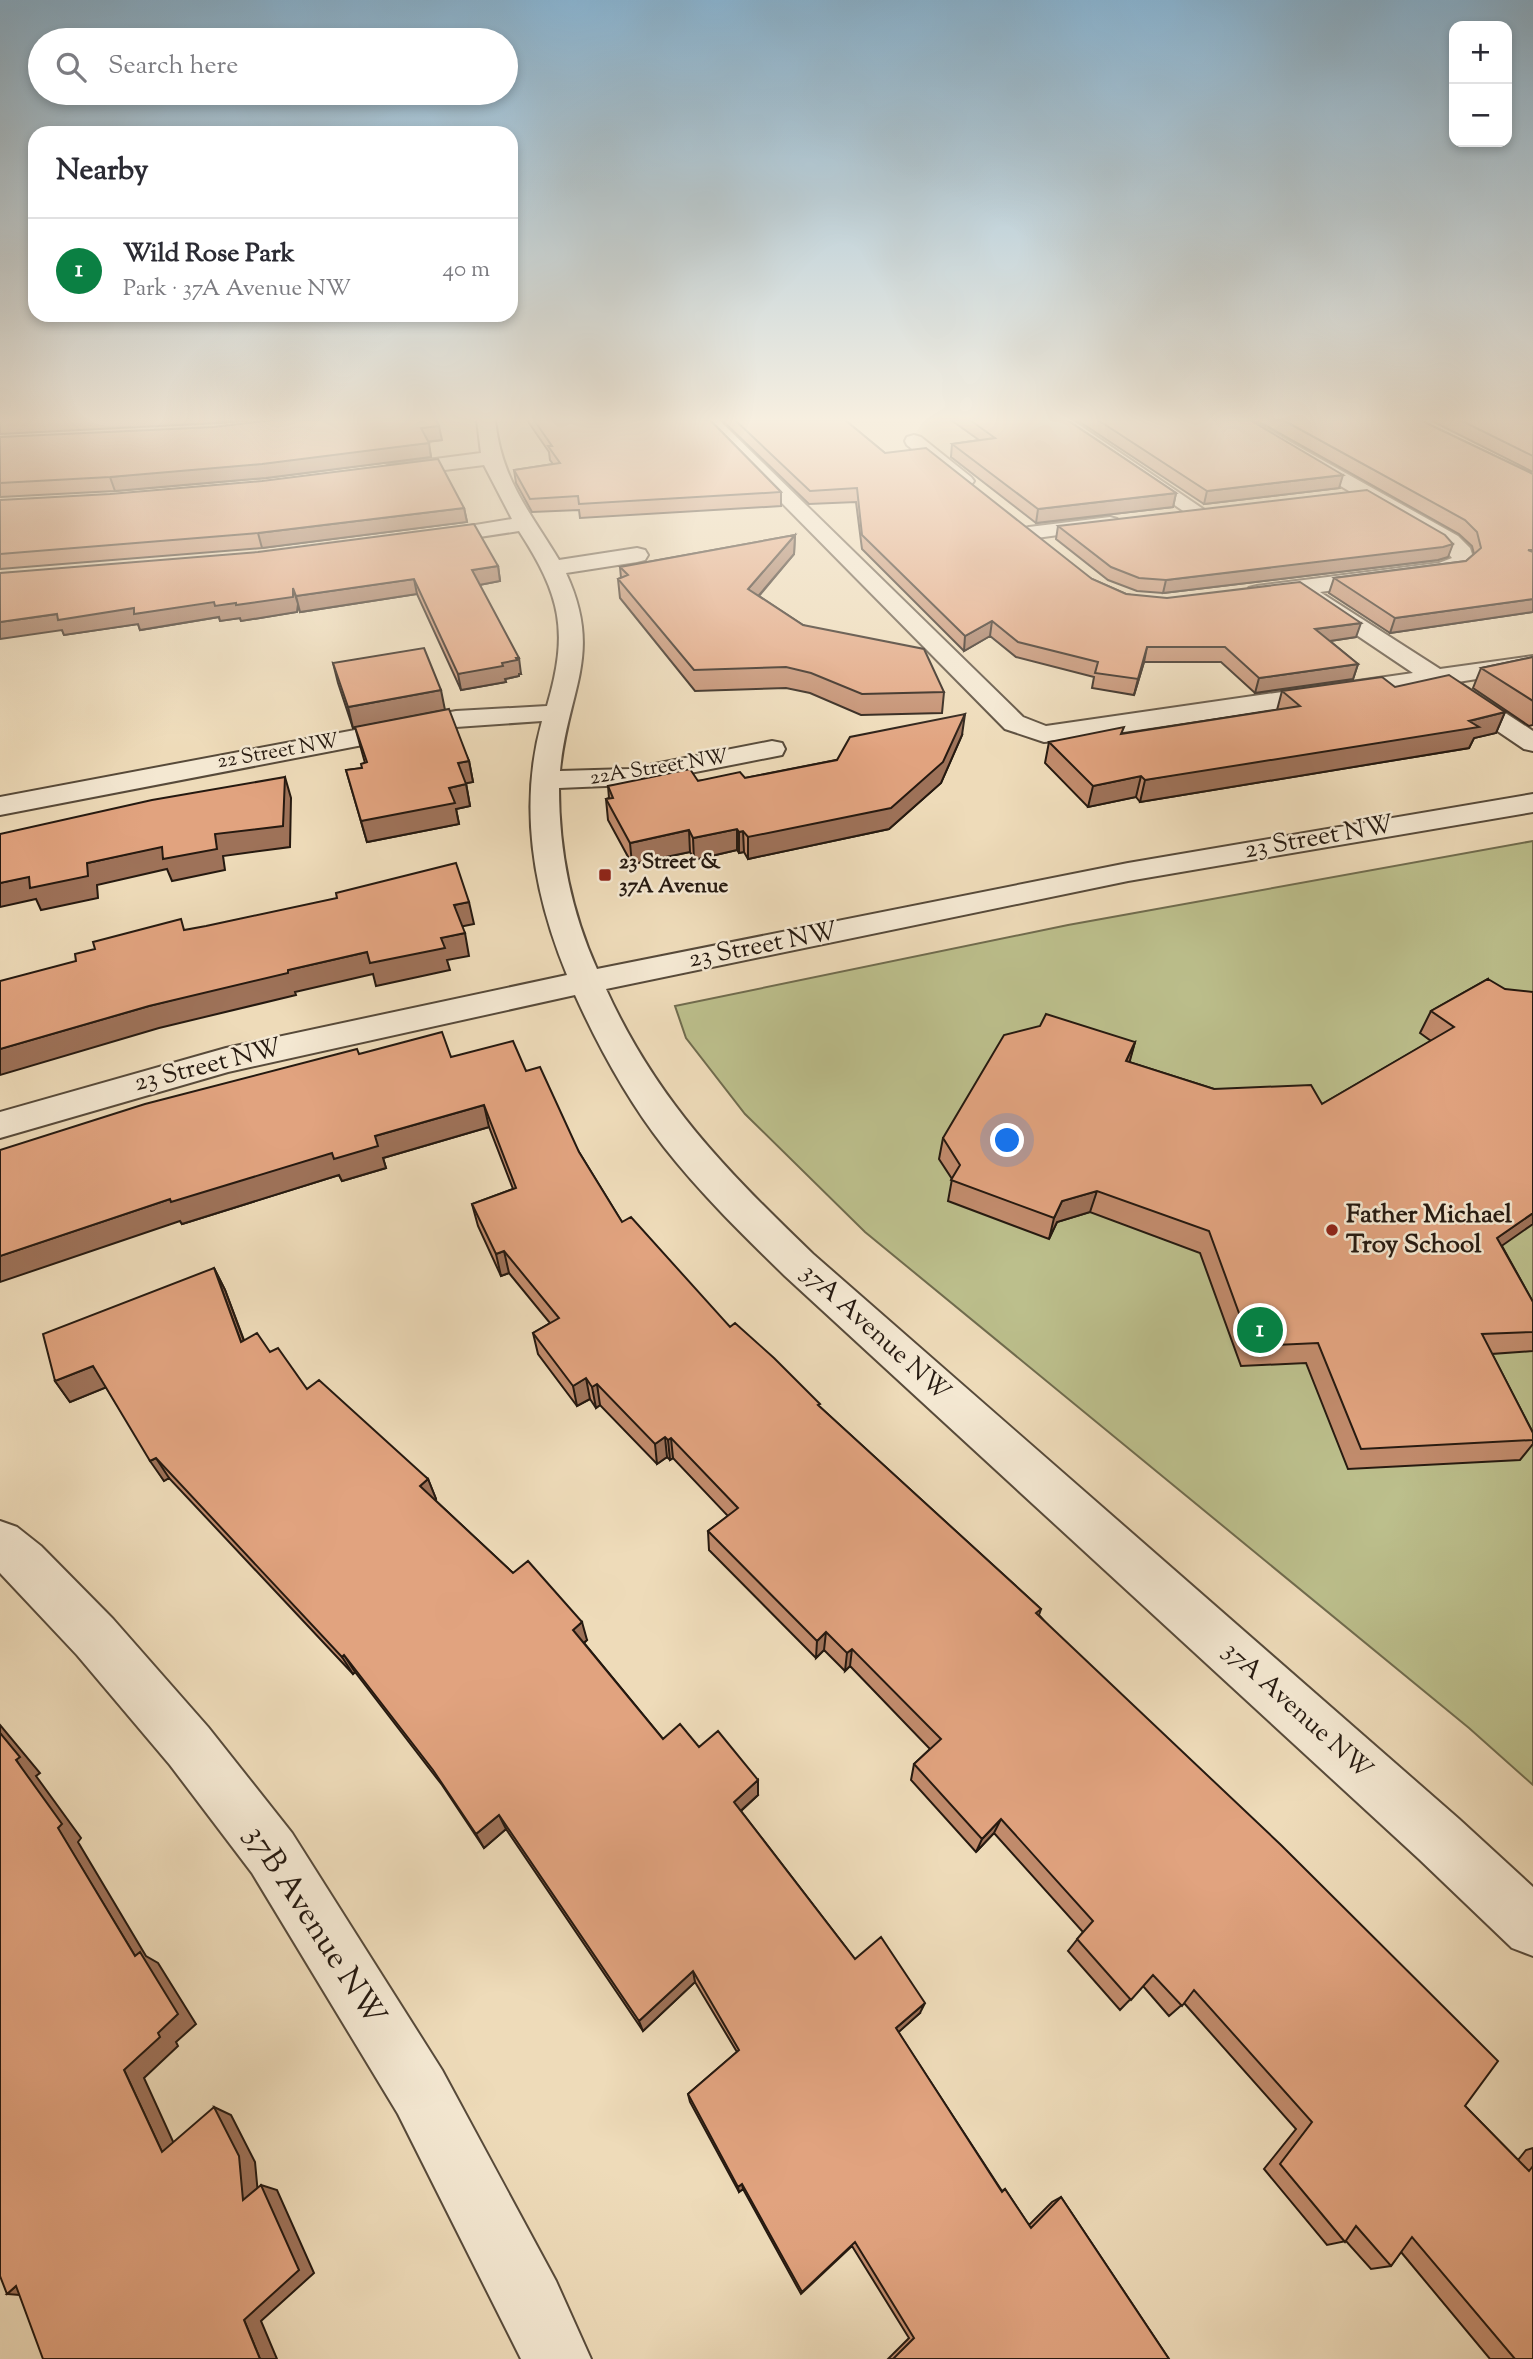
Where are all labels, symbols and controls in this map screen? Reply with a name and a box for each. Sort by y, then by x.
map controls [1449,21,1512,147]
button: + [1449,21,1512,84]
search box [28,28,518,105]
icon: search [52,48,90,86]
text: Search here [108,48,238,85]
button: − [1449,84,1512,147]
text: Nearby [56,150,148,193]
text: Wild Rose Park [123,236,295,273]
text: 1 [75,254,83,287]
text: 40 m [443,254,490,287]
text: Park · 37A Avenue NW [123,273,351,306]
street label: 22 Street NW [215,727,341,777]
street label: 22A Street NW [588,742,730,794]
street label: 23 Street NW [1242,807,1396,869]
place label: 23 Street & 37A Avenue [619,848,728,902]
marker: 23 Street & 37A Avenue [597,867,613,883]
street label: 23 Street NW [686,913,841,979]
street label: 23 Street NW [131,1030,286,1102]
your location [990,1123,1024,1157]
place label: Father Michael Troy School [1346,1197,1513,1264]
marker: Father Michael Troy School [1324,1222,1340,1238]
street label: 37A Avenue NW [792,1256,958,1411]
pin: 1 [1237,1304,1283,1356]
street label: 37A Avenue NW [1214,1634,1380,1789]
street label: 37B Avenue NW [232,1817,396,2035]

